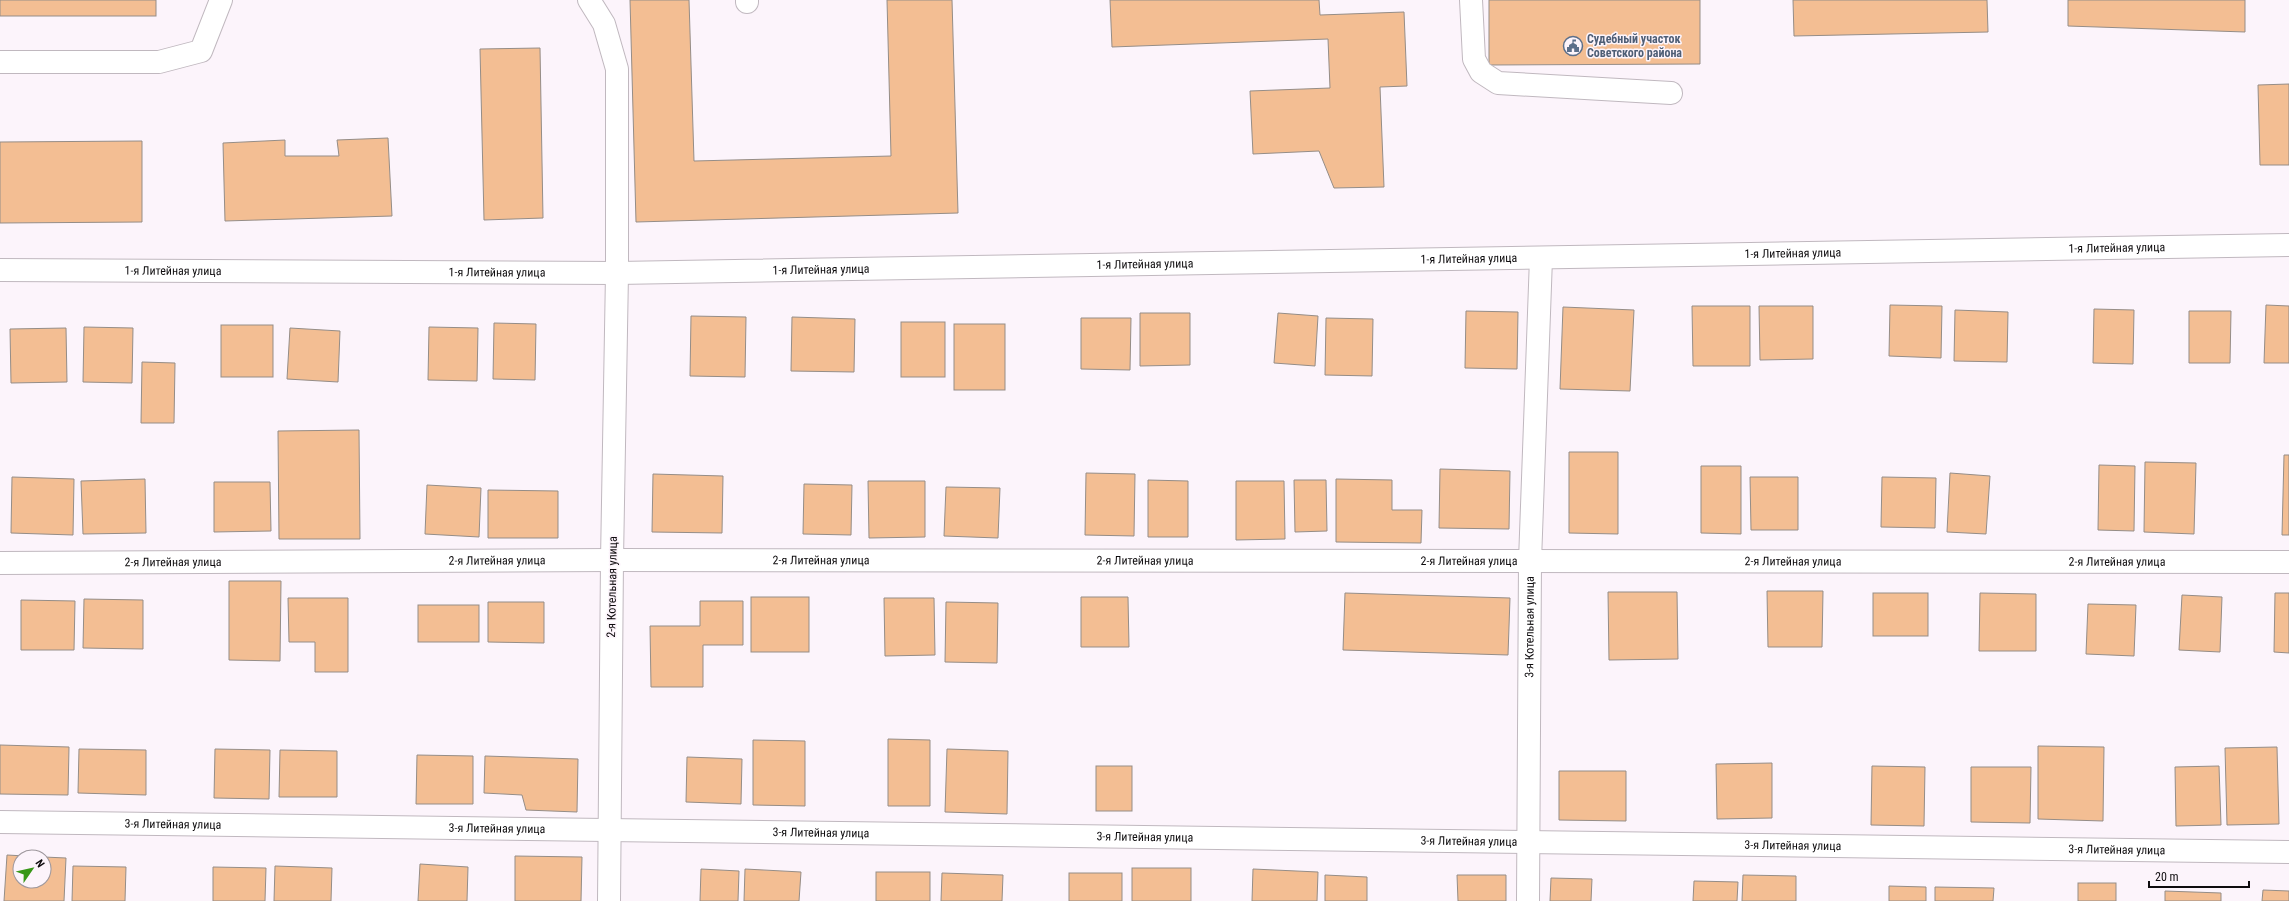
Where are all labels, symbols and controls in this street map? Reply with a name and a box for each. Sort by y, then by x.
place label: Судебный участок Советского района [1587,32,1682,60]
public building icon: Судебный участок Советского района [1562,35,1584,57]
street label: 1-я Литейная улица [2068,240,2166,256]
street label: 1-я Литейная улица [1744,245,1842,261]
street label: 1-я Литейная улица [1420,251,1518,267]
street label: 1-я Литейная улица [1096,256,1194,272]
street label: 1-я Литейная улица [772,262,870,277]
street label: 1-я Литейная улица [125,264,222,278]
street label: 1-я Литейная улица [449,265,546,280]
street label: 2-я Котельная улица [604,536,620,638]
street label: 2-я Литейная улица [449,553,546,568]
street label: 2-я Литейная улица [773,553,870,567]
street label: 2-я Литейная улица [1097,554,1194,568]
street label: 2-я Литейная улица [1421,554,1518,568]
street label: 2-я Литейная улица [1745,554,1842,568]
street label: 2-я Литейная улица [125,555,222,569]
street label: 2-я Литейная улица [2069,555,2166,569]
street label: 3-я Котельная улица [1522,576,1537,678]
street label: 3-я Литейная улица [124,817,222,832]
street label: 3-я Литейная улица [448,821,546,836]
street label: 3-я Литейная улица [772,825,870,840]
street label: 3-я Литейная улица [1096,829,1194,845]
street label: 3-я Литейная улица [1420,834,1518,849]
street label: 3-я Литейная улица [1744,838,1842,853]
street label: 3-я Литейная улица [2068,842,2166,857]
north arrow [12,849,52,889]
text: N [33,857,47,870]
scale bar [2149,863,2249,889]
text: 20 m [2155,870,2179,884]

